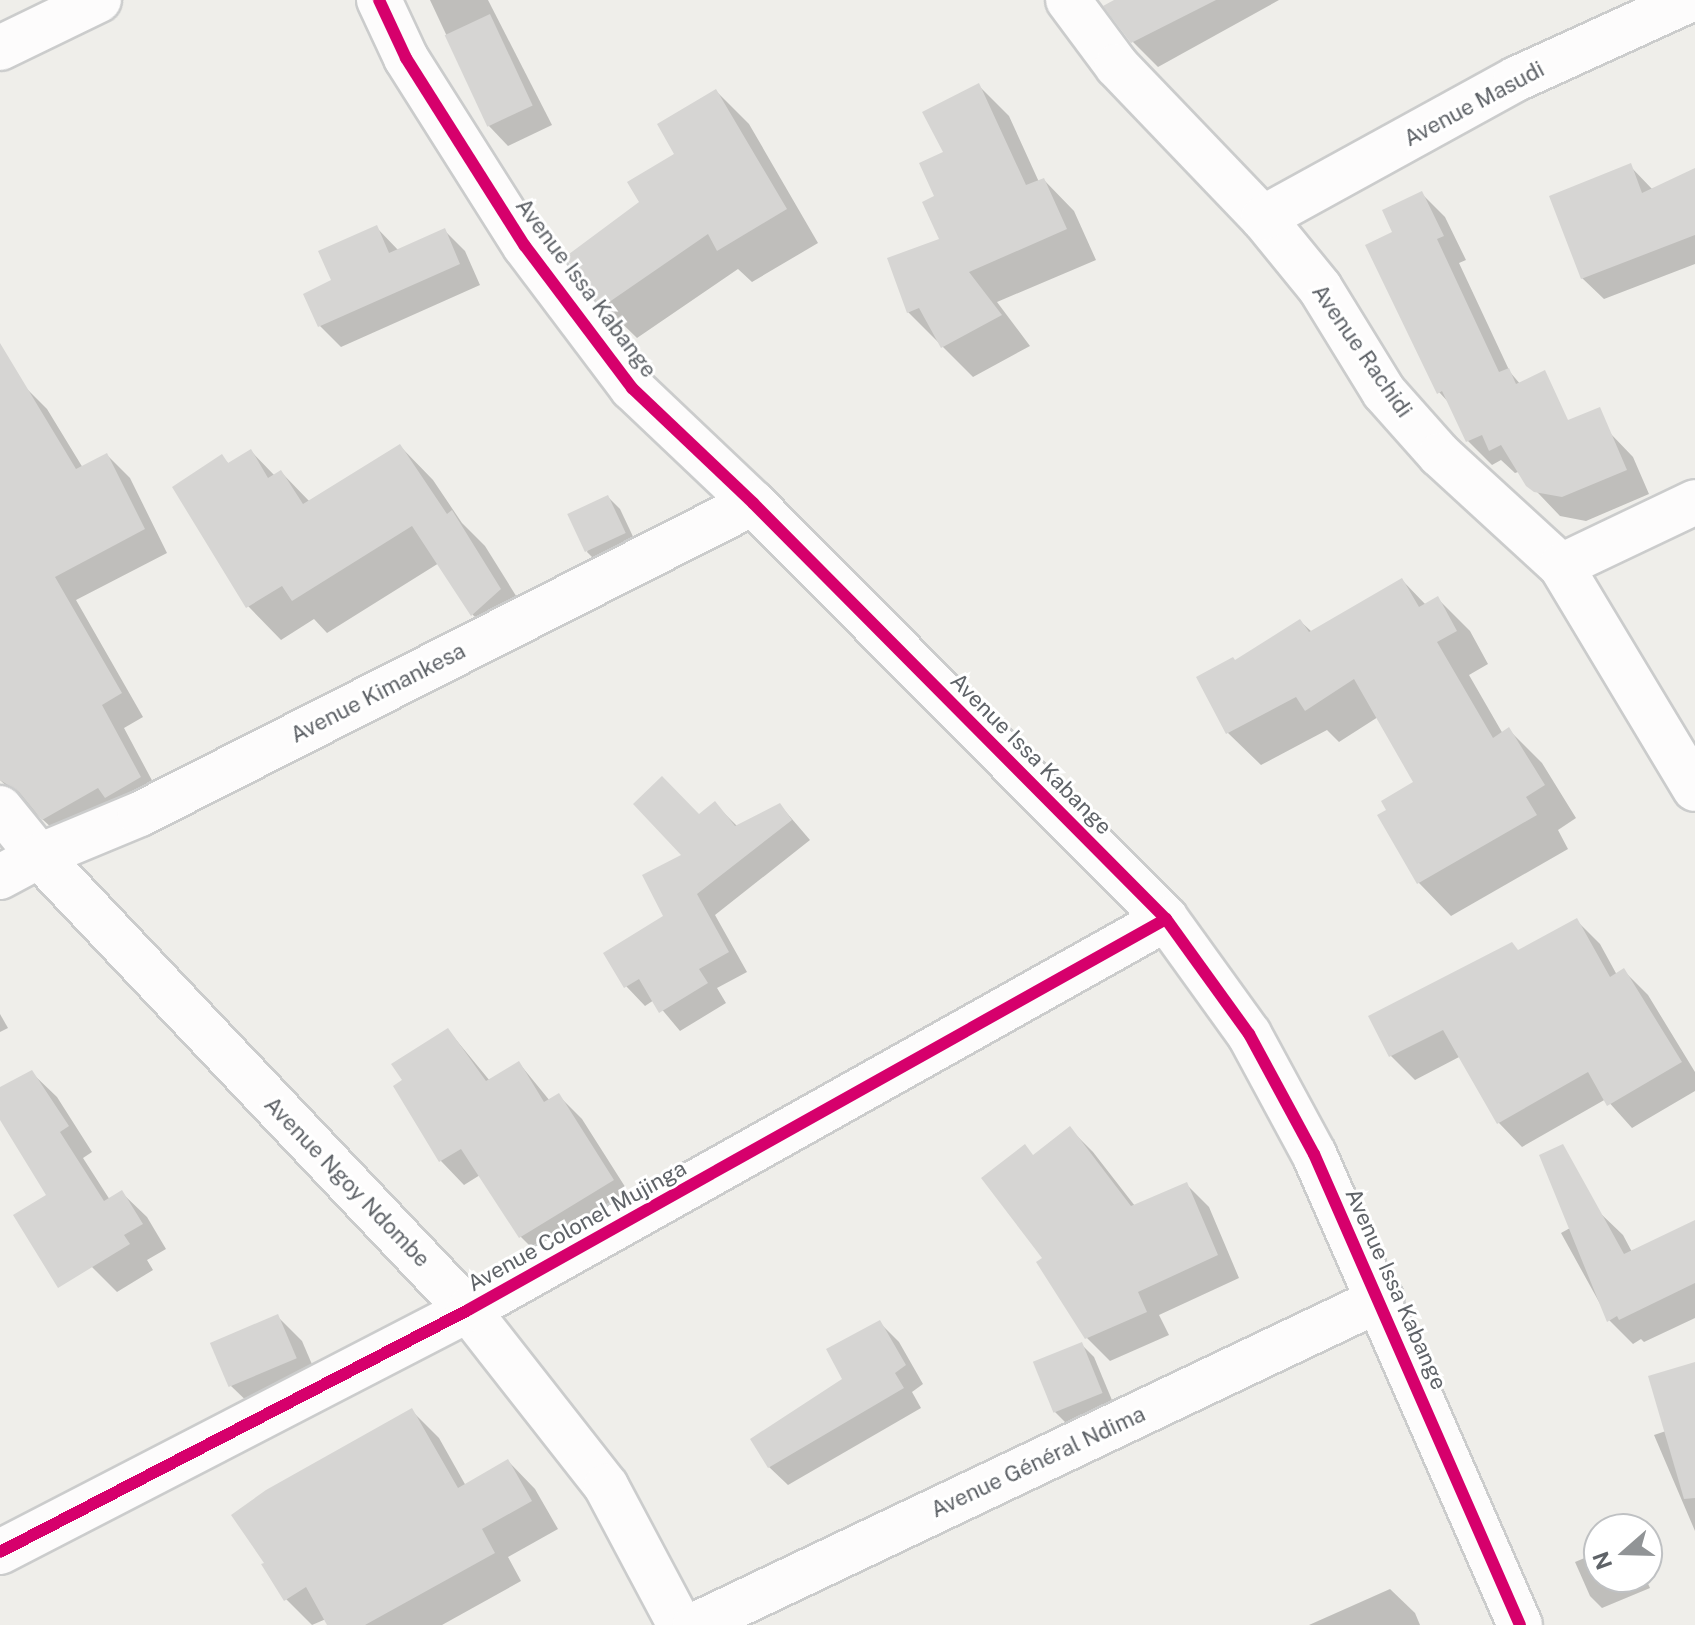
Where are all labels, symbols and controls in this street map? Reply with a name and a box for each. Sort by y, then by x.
street label: Avenue Masudi [1399,56,1549,152]
street label: Avenue Issa Kabange [510,193,662,383]
street label: Avenue Rachidi [1306,279,1418,423]
street label: Avenue Kimankesa [286,637,470,749]
street label: Avenue Issa Kabange [945,668,1117,840]
street label: Avenue Ngoy Ndombe [259,1091,435,1273]
street label: Avenue Colonel Mujinga [463,1155,691,1297]
street label: Avenue Issa Kabange [1340,1184,1452,1394]
street label: Avenue Général Ndima [927,1401,1149,1523]
north arrow [1583,1513,1663,1593]
text: N [1587,1548,1617,1573]

